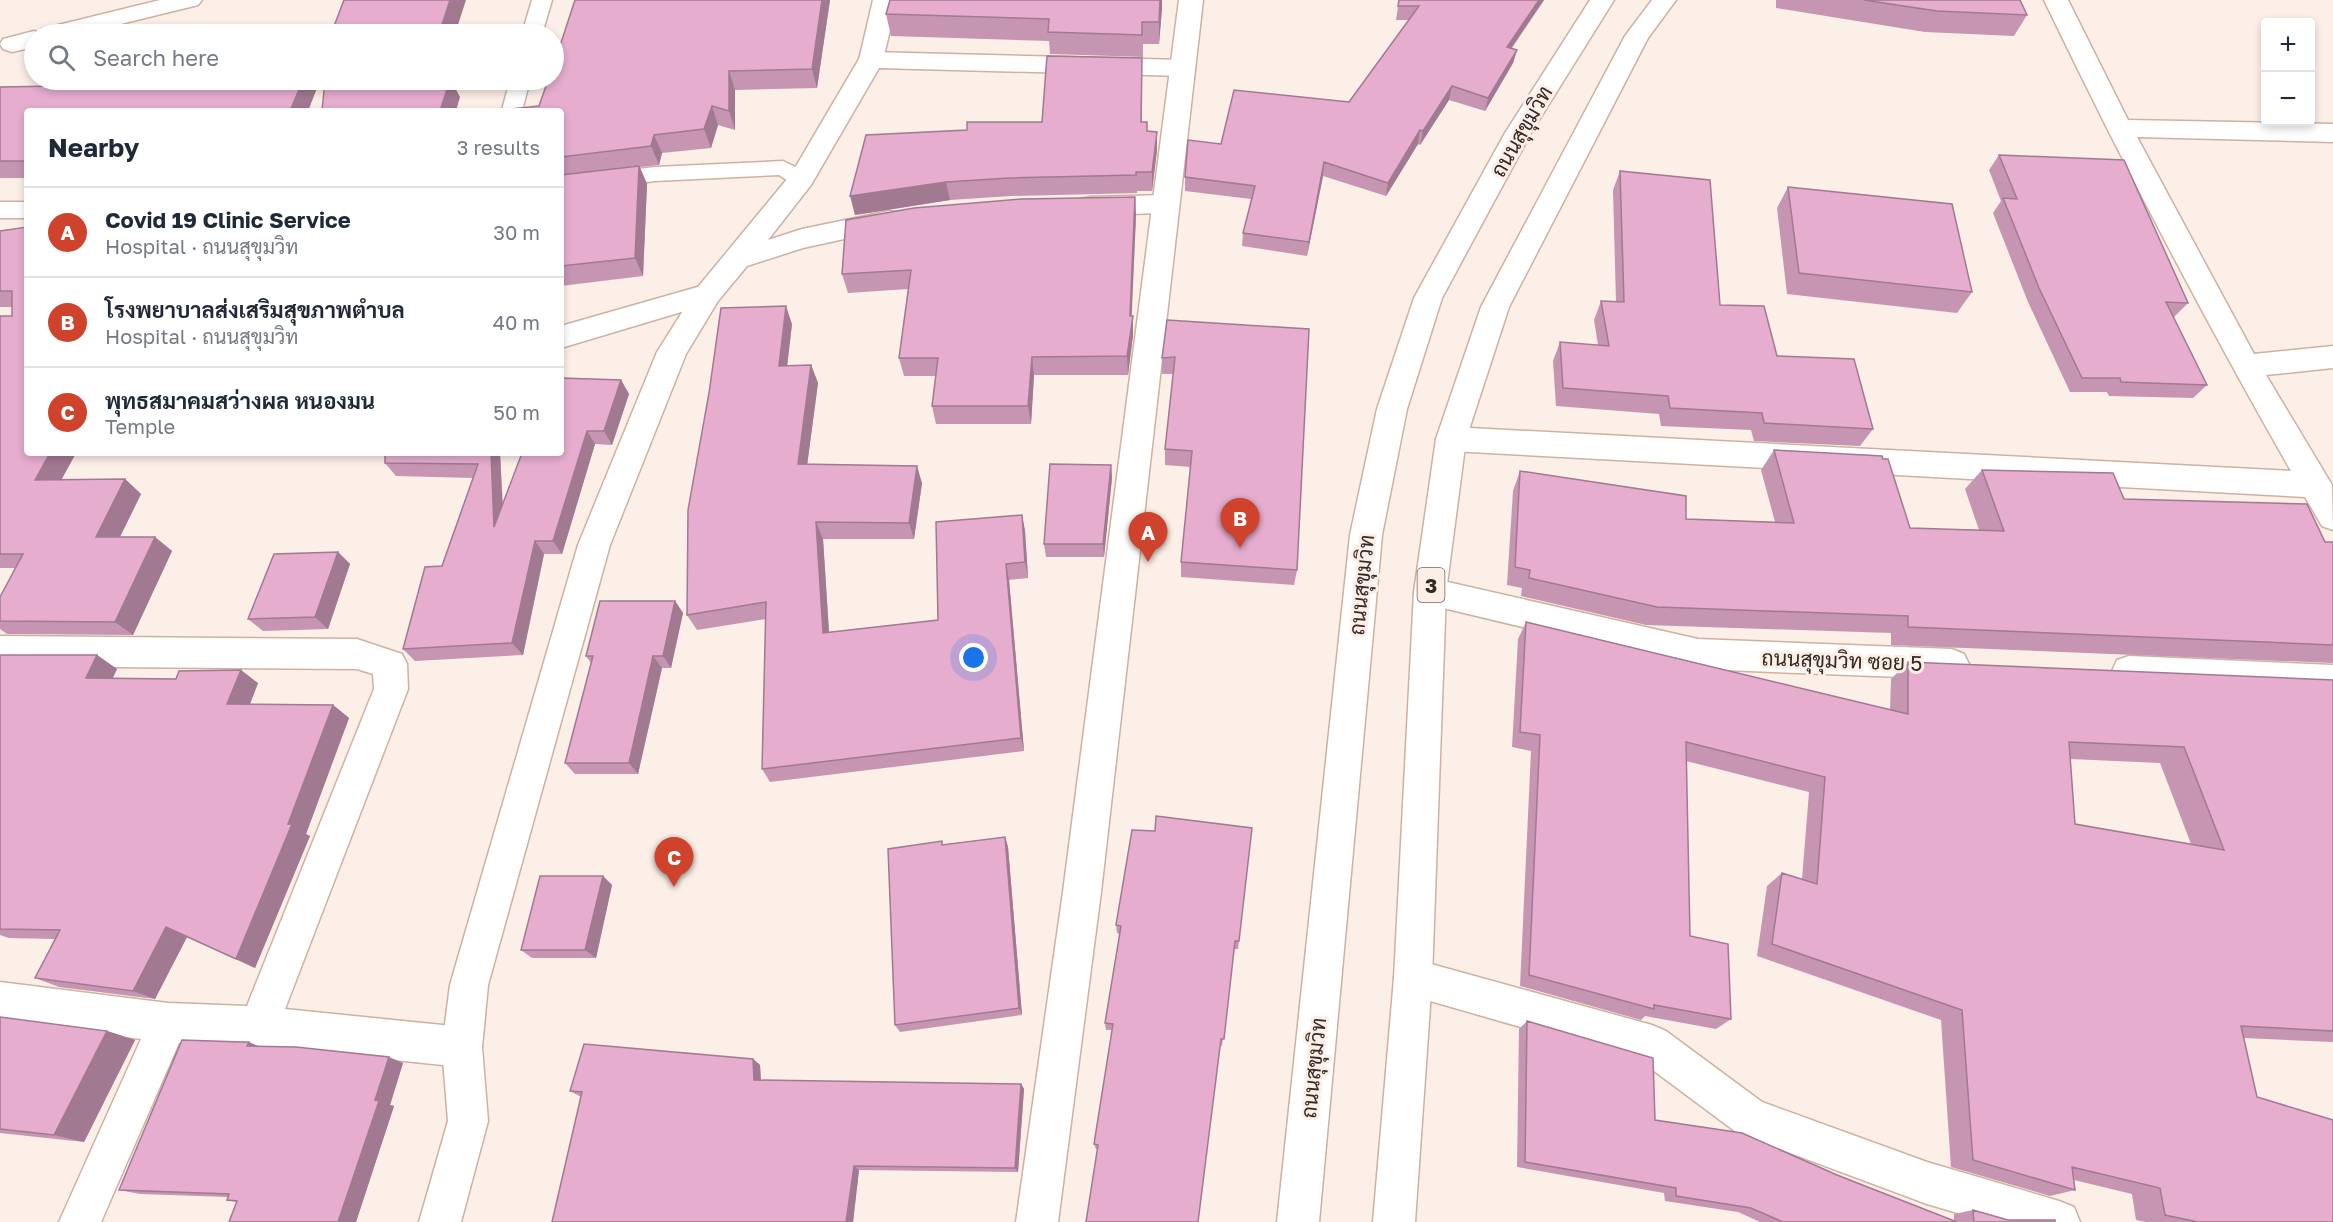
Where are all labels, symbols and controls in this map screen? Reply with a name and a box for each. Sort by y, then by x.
map controls [2261,18,2315,126]
button: + [2261,18,2315,72]
search box [24,24,564,90]
icon: search [45,41,78,74]
text: Search here [93,44,219,71]
button: − [2261,72,2315,126]
street label: ถนนสุขุมวิท [1484,81,1559,182]
text: Nearby [48,132,139,163]
text: 3 results [457,135,540,159]
text: Covid 19 Clinic Service [105,206,351,233]
text: A [60,220,75,244]
text: 30 m [493,220,540,244]
text: Hospital · ถนนสุขุมวิท [105,234,298,258]
text: โรงพยาบาลส่งเสริมสุขภาพตำบล [105,296,405,323]
text: B [60,310,75,334]
text: 40 m [493,310,540,334]
text: Hospital · ถนนสุขุมวิท [105,324,298,348]
text: พุทธสมาคมสว่างผล หนองมน [105,387,375,414]
text: C [60,400,75,424]
text: 50 m [493,400,540,424]
text: Temple [105,414,175,438]
pin: B [1220,498,1260,548]
pin: A [1128,512,1168,562]
street label: ถนนสุขุมวิท [1343,533,1381,637]
road number: 3 [1418,568,1444,602]
your location [959,643,988,672]
street label: ถนนสุขุมวิท ซอย 5 [1761,644,1923,678]
pin: C [654,838,694,887]
street label: ถนนสุขุมวิท [1295,1016,1333,1120]

